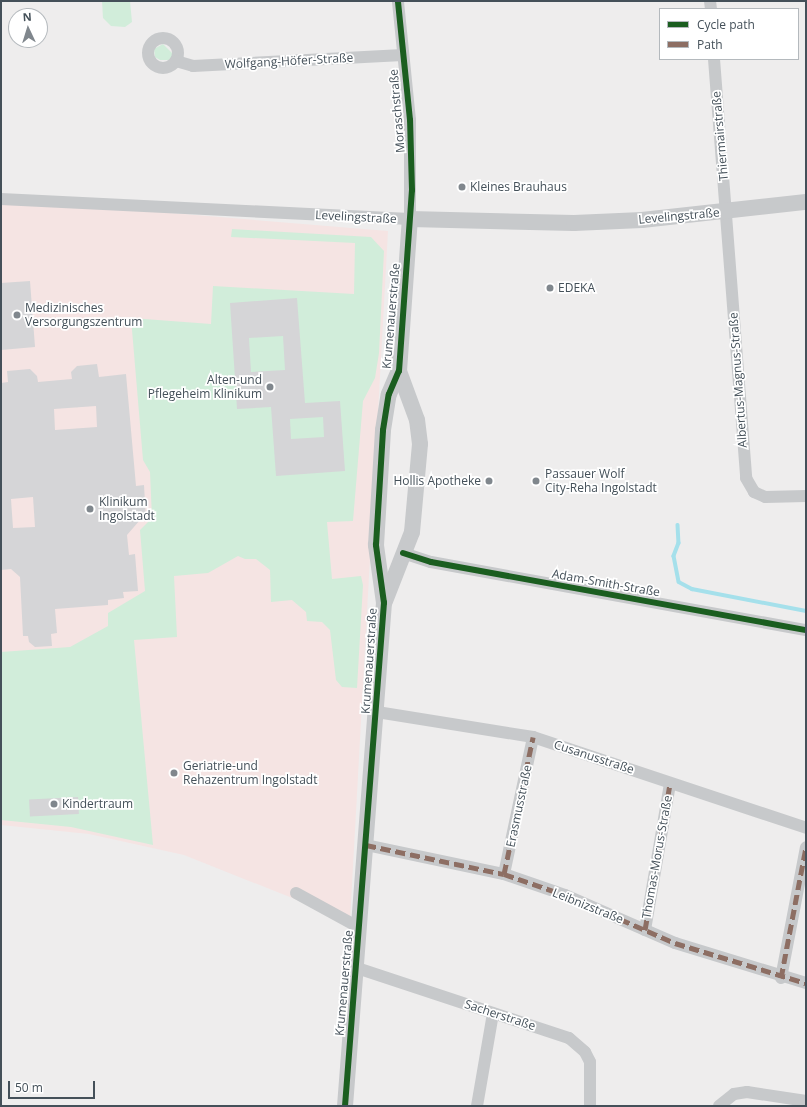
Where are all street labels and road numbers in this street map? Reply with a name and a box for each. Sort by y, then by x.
street label: Wolfgang-Höfer-Straße [224,50,354,72]
street label: Moraschstraße [386,68,408,154]
street label: Thiermairstraße [709,90,731,182]
street label: Levelingstraße [638,205,720,227]
street label: Levelingstraße [315,208,397,226]
street label: Krumenauerstraße [379,262,403,370]
street label: Albertus-Magnus-Straße [726,312,750,448]
street label: Adam-Smith-Straße [551,566,661,600]
street label: Krumenauerstraße [358,607,380,715]
street label: Cusanusstraße [552,737,636,777]
street label: Erasmusstraße [503,763,535,849]
street label: Thomas-Morus-Straße [639,794,675,920]
street label: Leibnizstraße [550,885,626,927]
street label: Krumenauerstraße [332,929,356,1037]
street label: Sacherstraße [463,997,537,1033]

